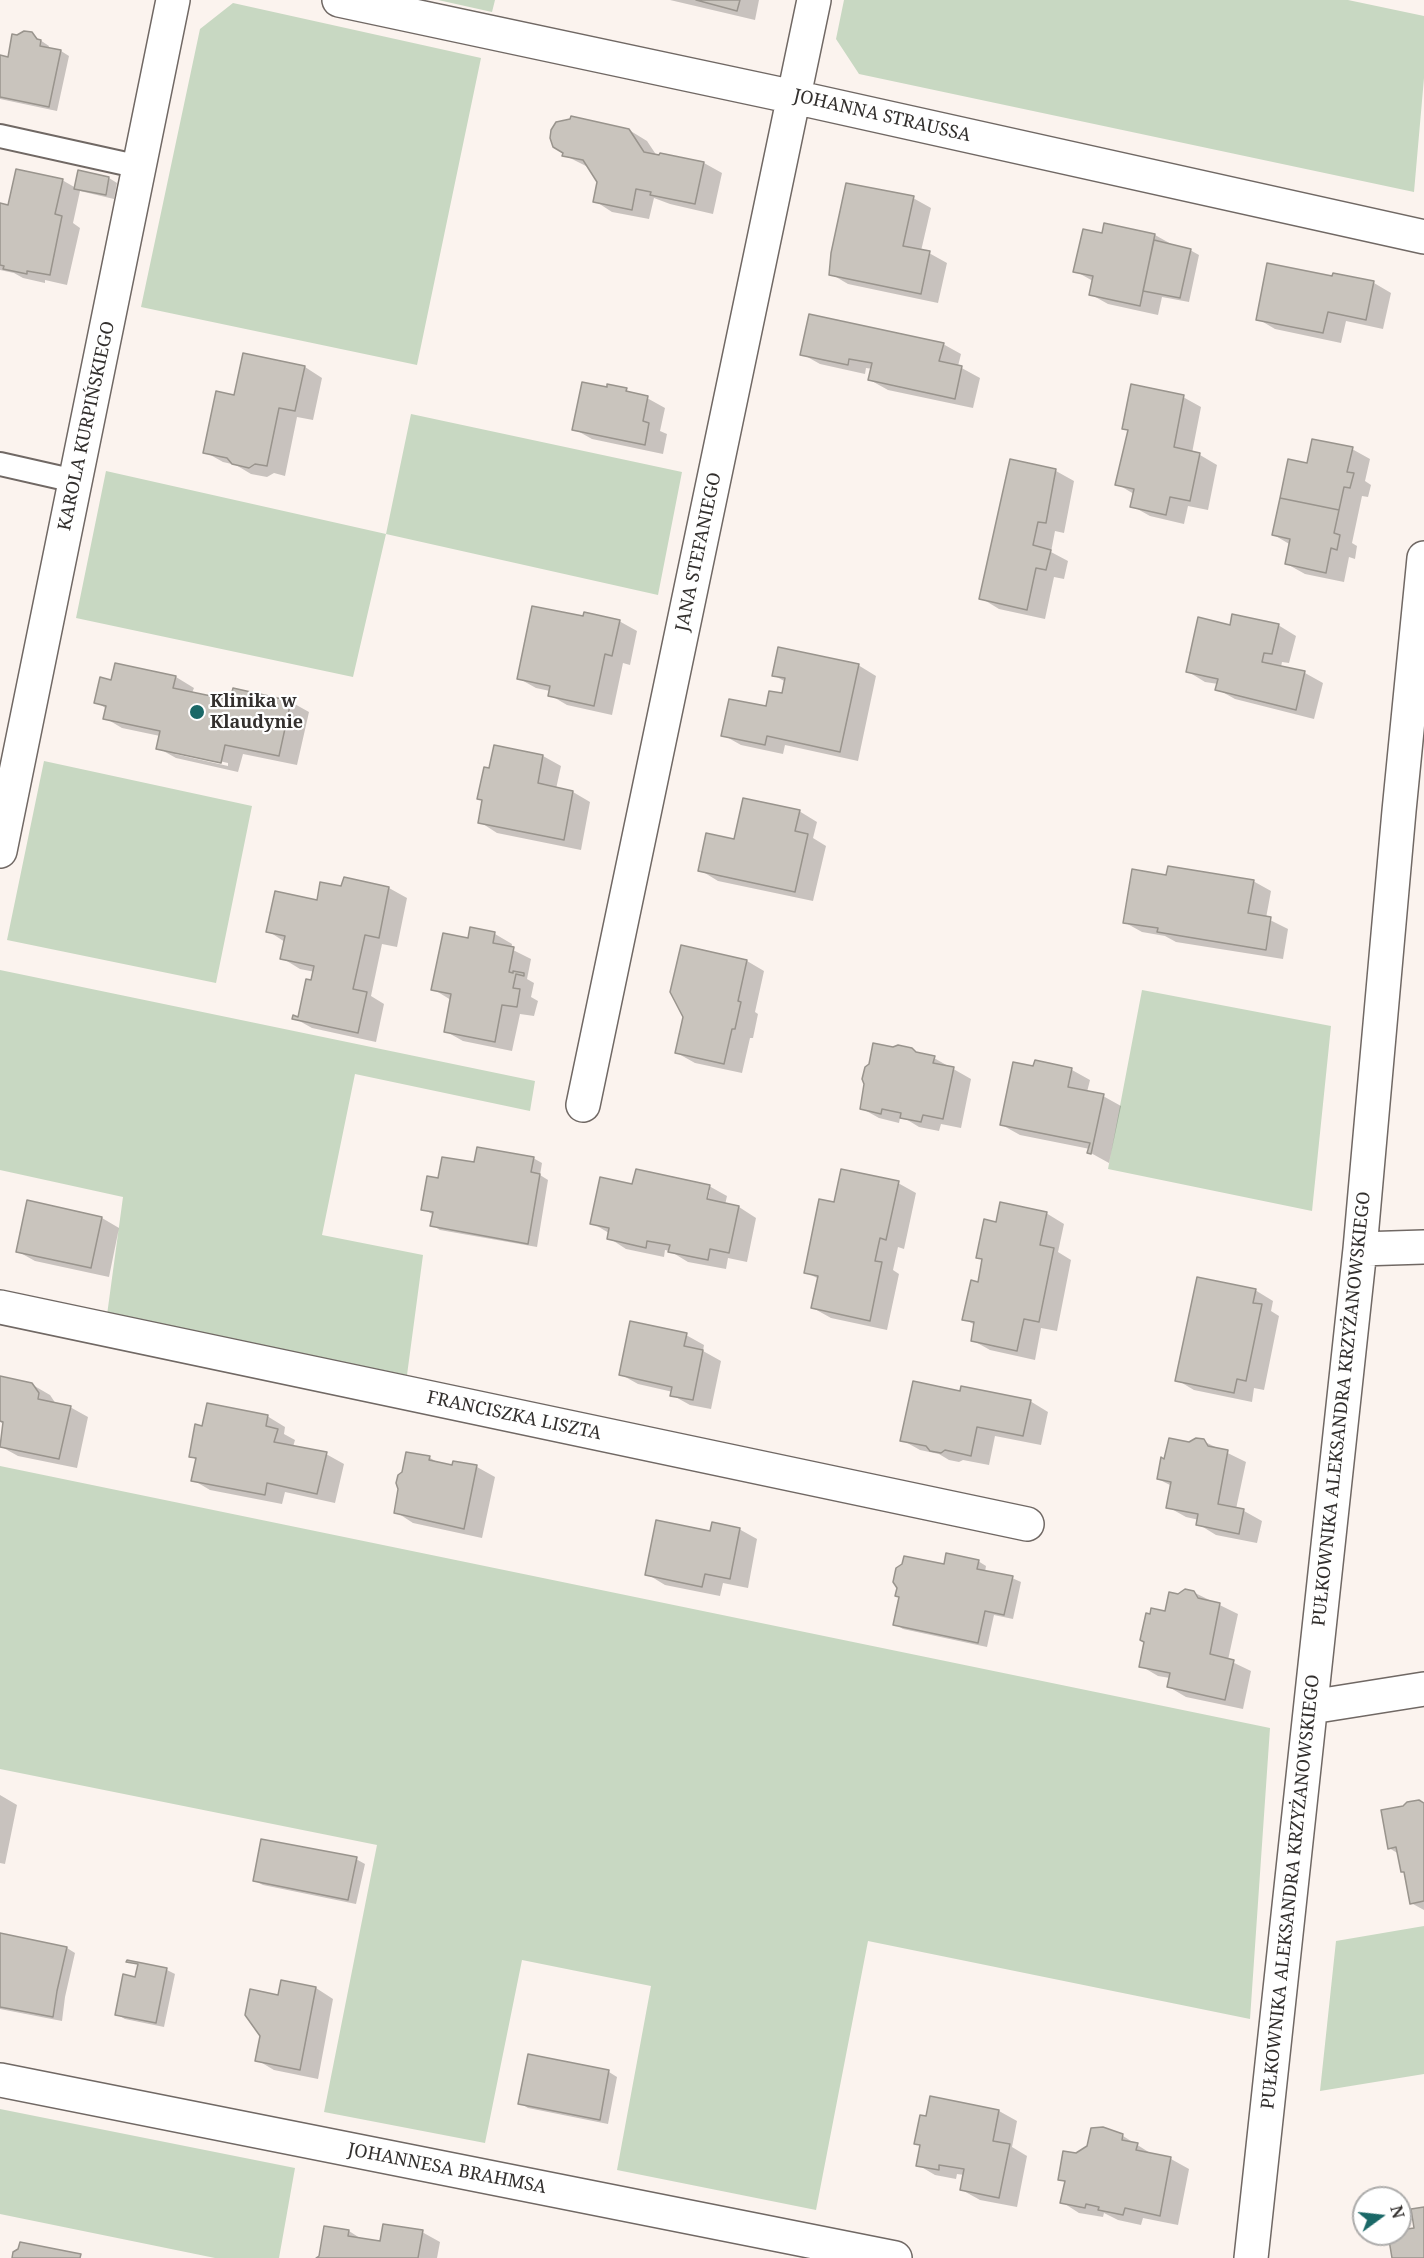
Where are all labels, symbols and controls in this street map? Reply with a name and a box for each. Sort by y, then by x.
street label: JOHANNA STRAUSSA [791,85,973,147]
street label: KAROLA KURPIŃSKIEGO [54,319,120,533]
street label: JANA STEFANIEGO [672,471,726,633]
place label: Klinika w Klaudynie [210,691,303,734]
marker: Klinika w Klaudynie [188,703,206,721]
street label: PUŁKOWNIKA ALEKSANDRA KRZYŻANOWSKIEGO [1308,1191,1376,1627]
street label: FRANCISZKA LISZTA [425,1387,603,1445]
street label: PUŁKOWNIKA ALEKSANDRA KRZYŻANOWSKIEGO [1257,1674,1325,2110]
street label: JOHANNESA BRAHMSA [346,2139,548,2199]
north arrow [1352,2186,1412,2246]
text: N [1385,2203,1410,2221]

